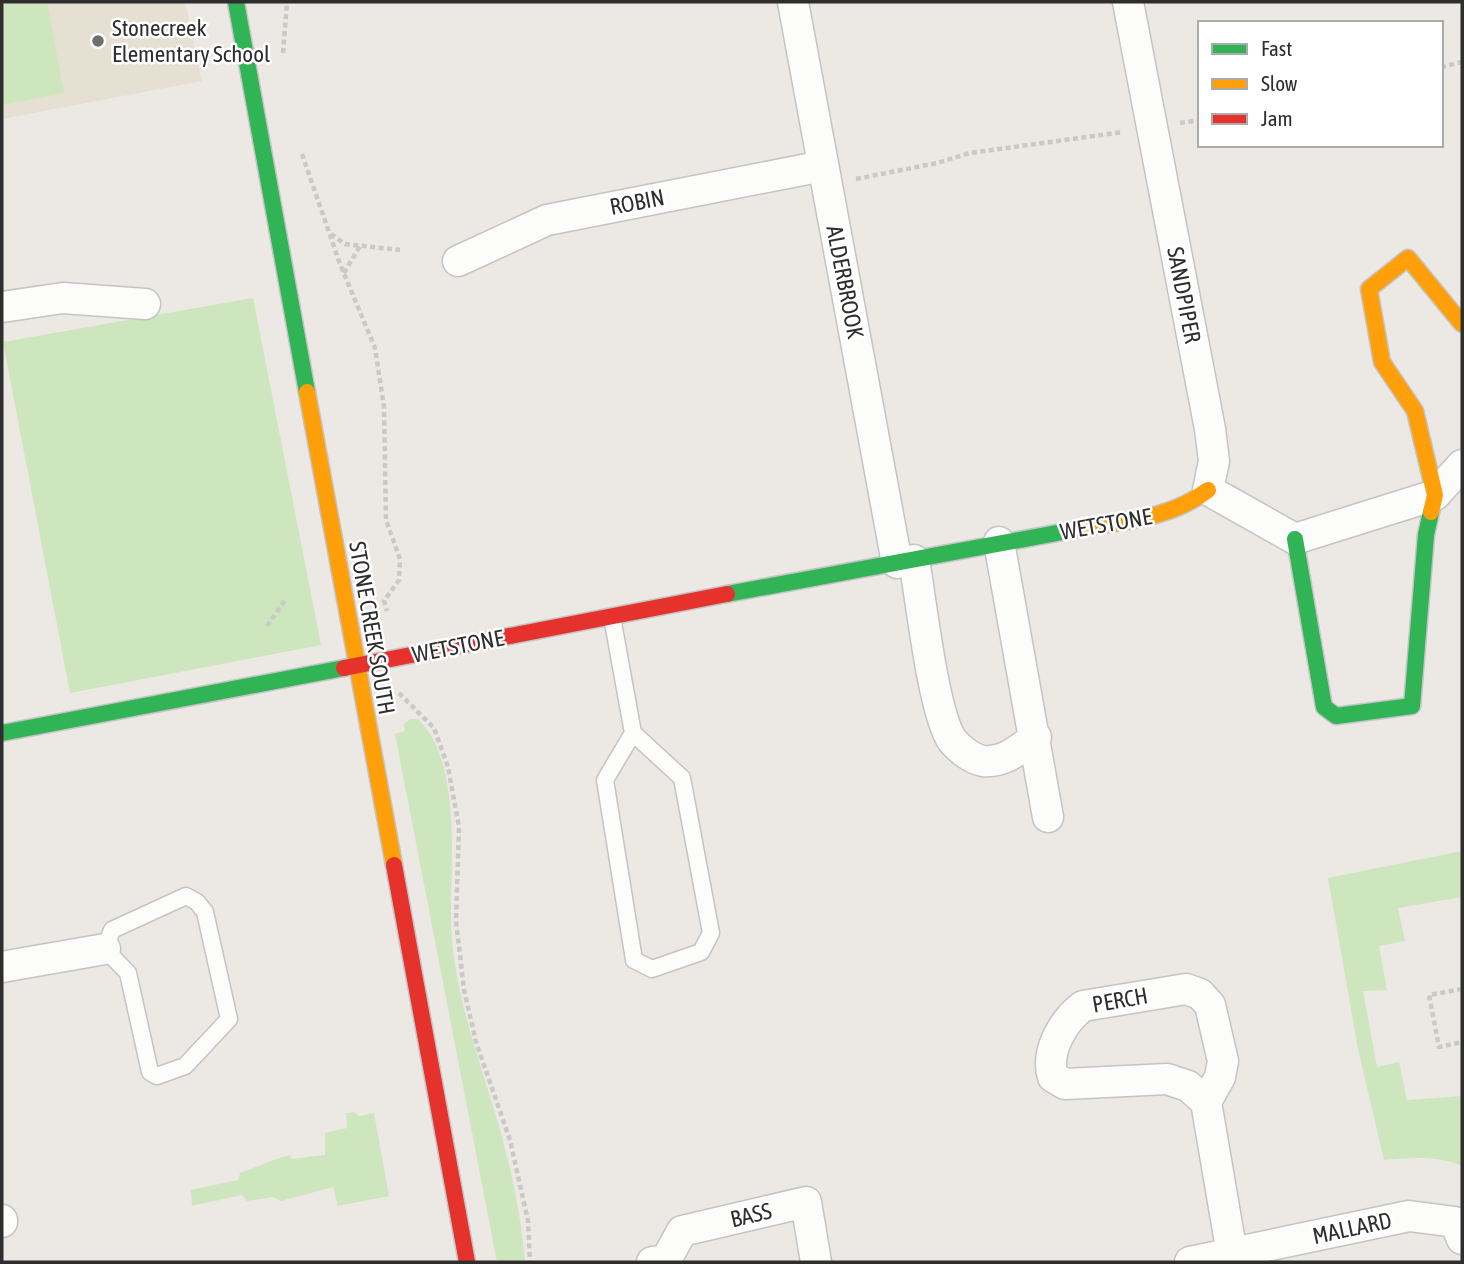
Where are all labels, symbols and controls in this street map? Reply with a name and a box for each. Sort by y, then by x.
place label: Stonecreek Elementary School [112,15,270,67]
legend [1198,21,1443,147]
marker: Stonecreek Elementary School [90,33,106,49]
text: Fast [1261,36,1292,60]
text: Slow [1261,71,1298,95]
text: Jam [1261,106,1293,130]
street label: ROBIN [608,184,666,220]
street label: ALDERBROOK [821,223,869,341]
street label: SANDPIPER [1162,245,1206,346]
street label: WETSTONE [1058,503,1154,545]
street label: STONE CREEK SOUTH [344,539,400,717]
street label: WETSTONE [410,624,506,668]
street label: PERCH [1090,982,1150,1018]
street label: BASS [728,1198,774,1232]
street label: MALLARD [1310,1207,1394,1249]

